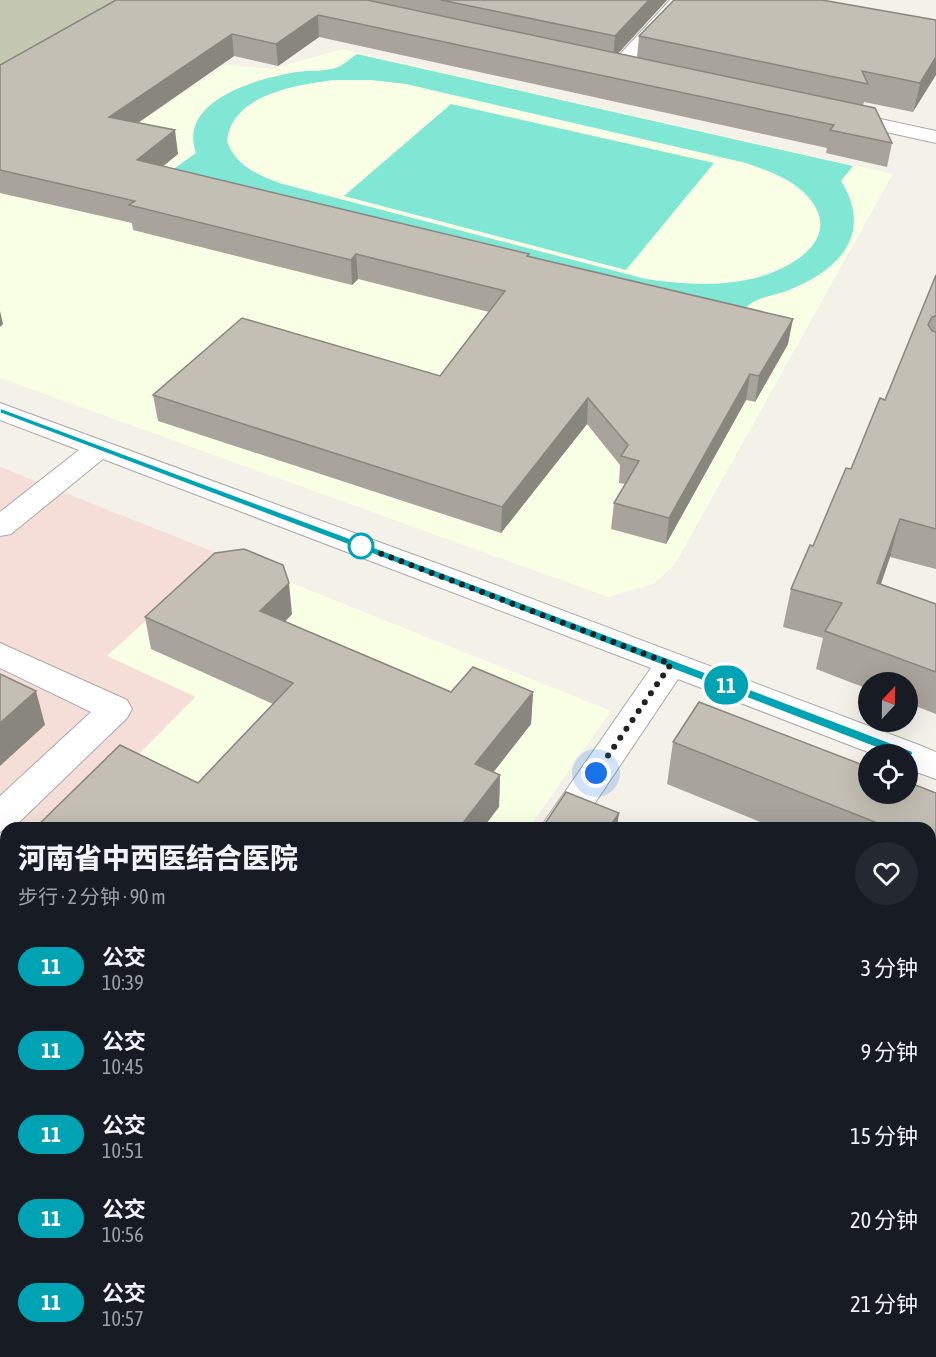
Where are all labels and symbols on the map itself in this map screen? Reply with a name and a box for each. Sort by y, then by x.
unlabelled marker [348,533,374,559]
line badge: 11 [699,666,753,704]
north arrow [858,672,918,732]
your location [581,758,611,788]

